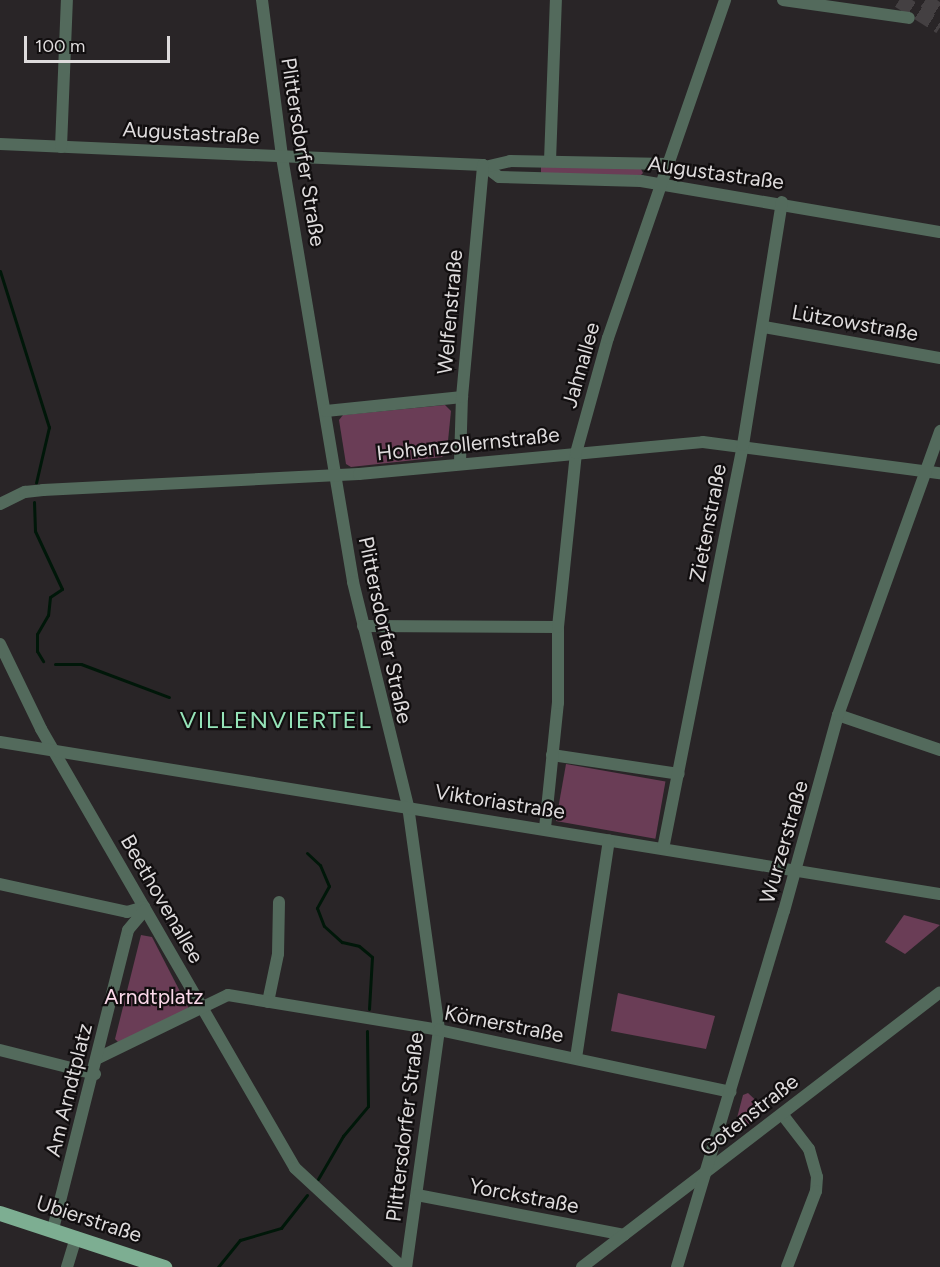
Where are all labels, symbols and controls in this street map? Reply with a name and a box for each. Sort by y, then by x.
scale bar [27,24,172,62]
text: 100 m [35,35,85,57]
street label: Plittersdorfer Straße [276,56,330,248]
street label: Augustastraße [122,117,260,149]
street label: Augustastraße [646,151,786,195]
street label: Welfenstraße [432,249,468,375]
street label: Lützowstraße [790,299,920,347]
street label: Jahnallee [557,319,605,411]
street label: Hohenzollernstraße [375,422,561,466]
street label: Zietenstraße [684,462,732,584]
street label: Plittersdorfer Straße [353,534,417,726]
district label: VILLENVIERTEL [180,706,372,734]
street label: Wurzerstraße [754,778,814,906]
street label: Viktoriastraße [433,779,567,825]
street label: Beethovenallee [115,830,209,968]
park label: Arndtplatz [104,984,204,1010]
street label: Körnerstraße [442,1000,566,1048]
street label: Am Arndtplatz [40,1021,98,1159]
street label: Plittersdorfer Straße [381,1031,429,1223]
street label: Gotenstraße [695,1069,803,1161]
street label: Yorckstraße [467,1173,581,1219]
street label: Ubierstraße [33,1190,145,1248]

